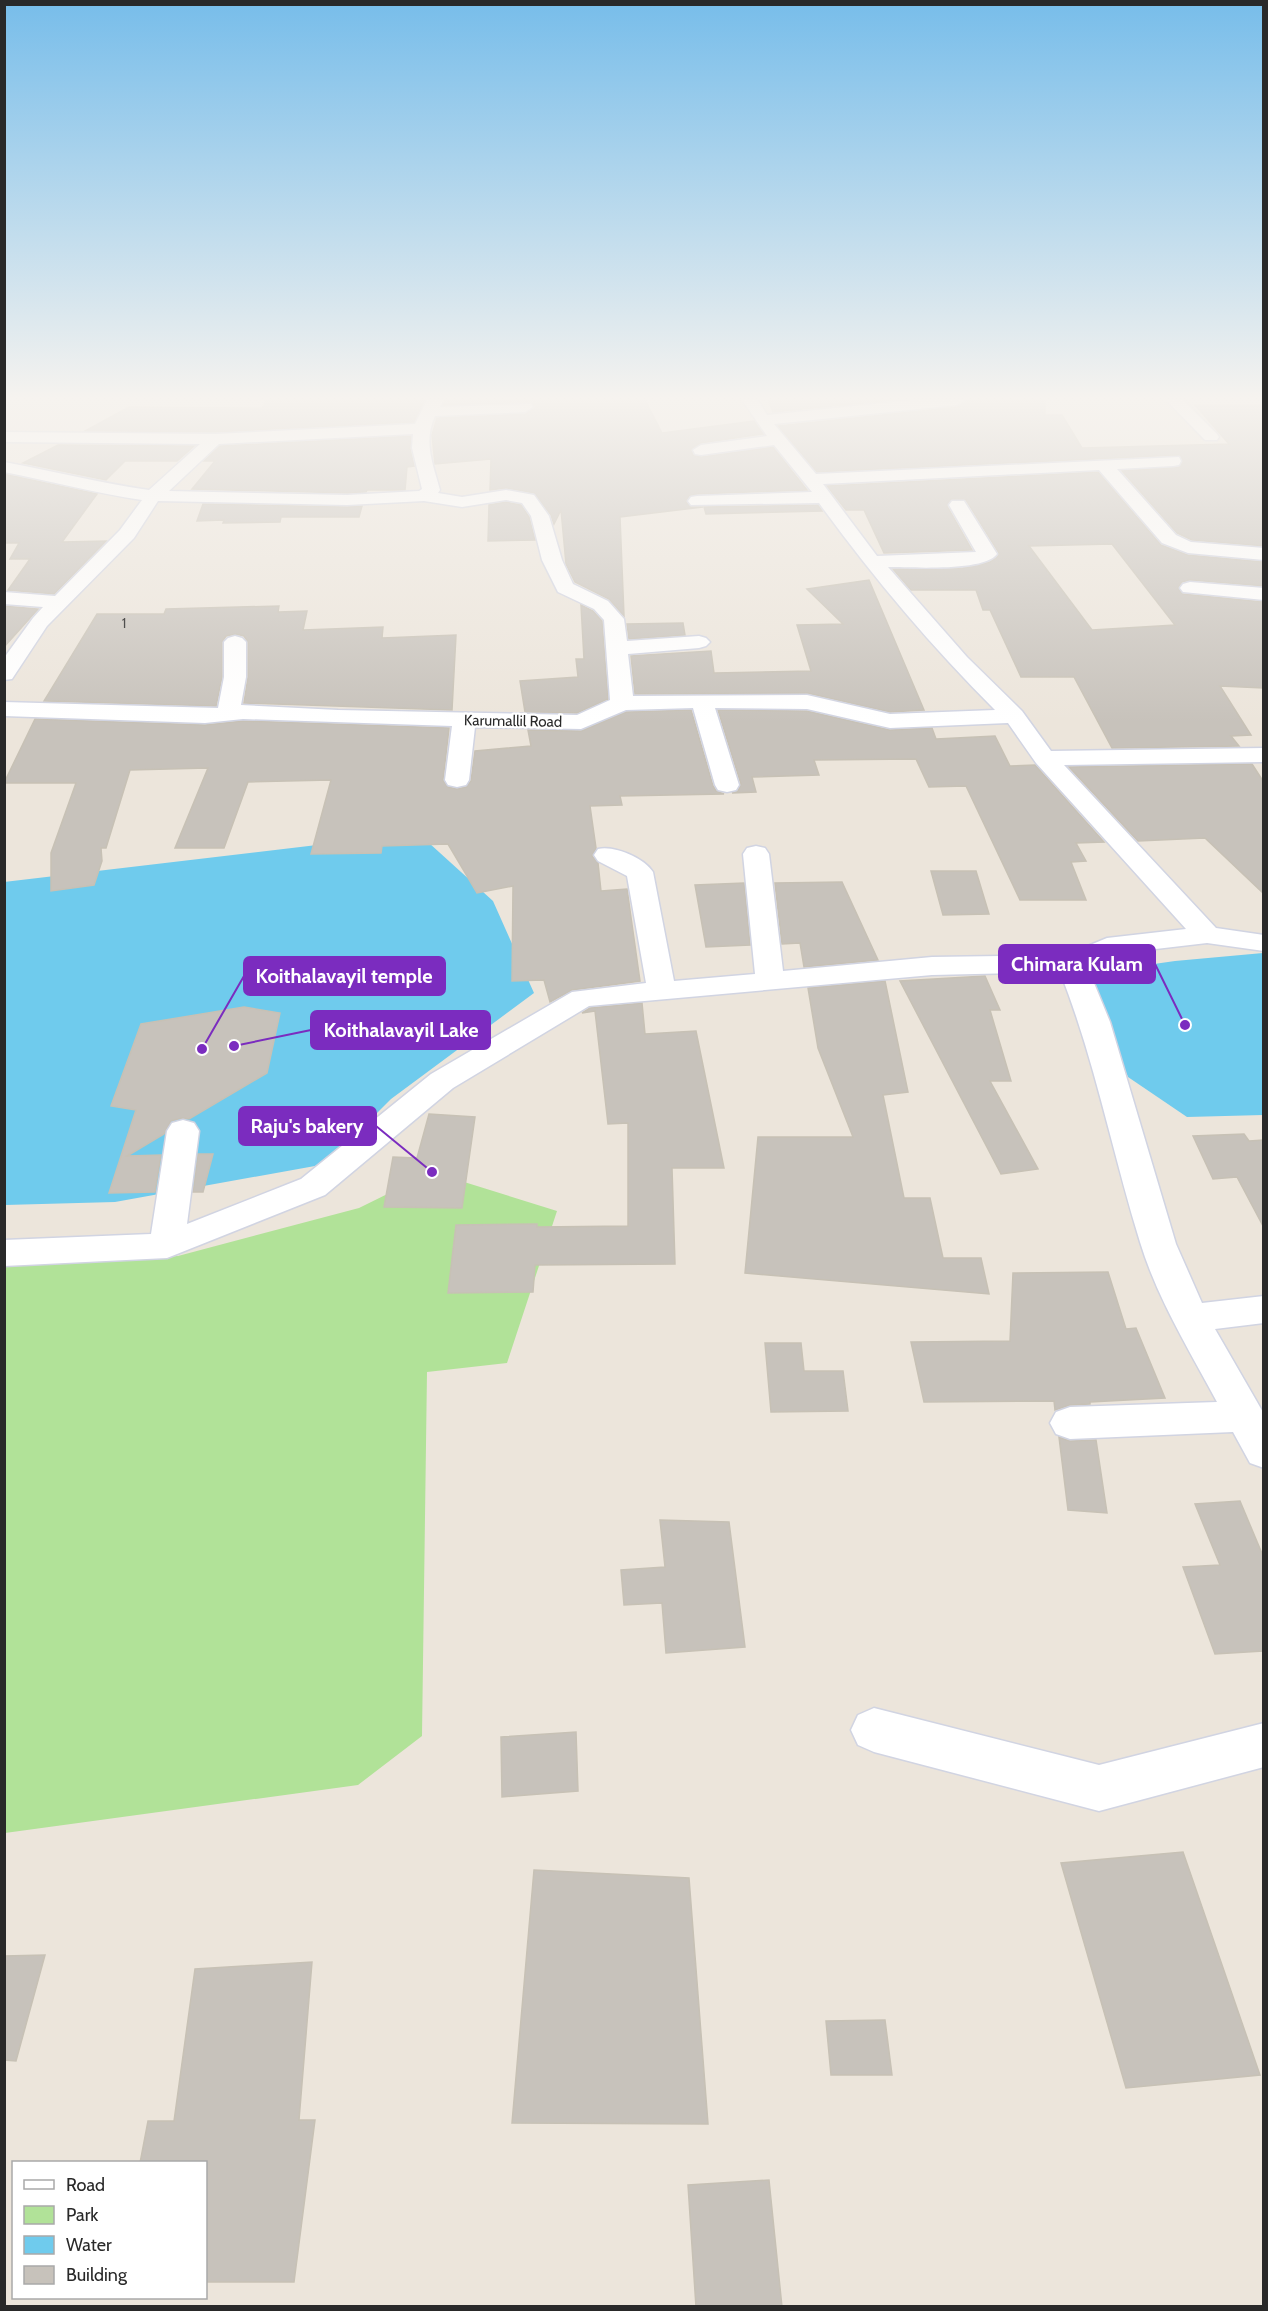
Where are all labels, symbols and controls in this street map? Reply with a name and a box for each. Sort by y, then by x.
house number: 1 [122,614,126,632]
street label: Karumallil Road [464,711,562,731]
callout: Chimara Kulam [999,945,1155,983]
text: Chimara Kulam [1011,952,1143,976]
callout: Koithalavayil temple [244,957,445,995]
text: Koithalavayil temple [256,964,432,988]
callout: Koithalavayil Lake [311,1011,490,1049]
text: Koithalavayil Lake [324,1018,478,1042]
callout: Raju's bakery [239,1107,376,1145]
text: Raju's bakery [251,1114,364,1138]
legend [12,2161,207,2299]
text: Road [66,2174,105,2196]
text: Park [66,2204,99,2226]
text: Water [66,2234,112,2256]
text: Building [66,2264,128,2286]

